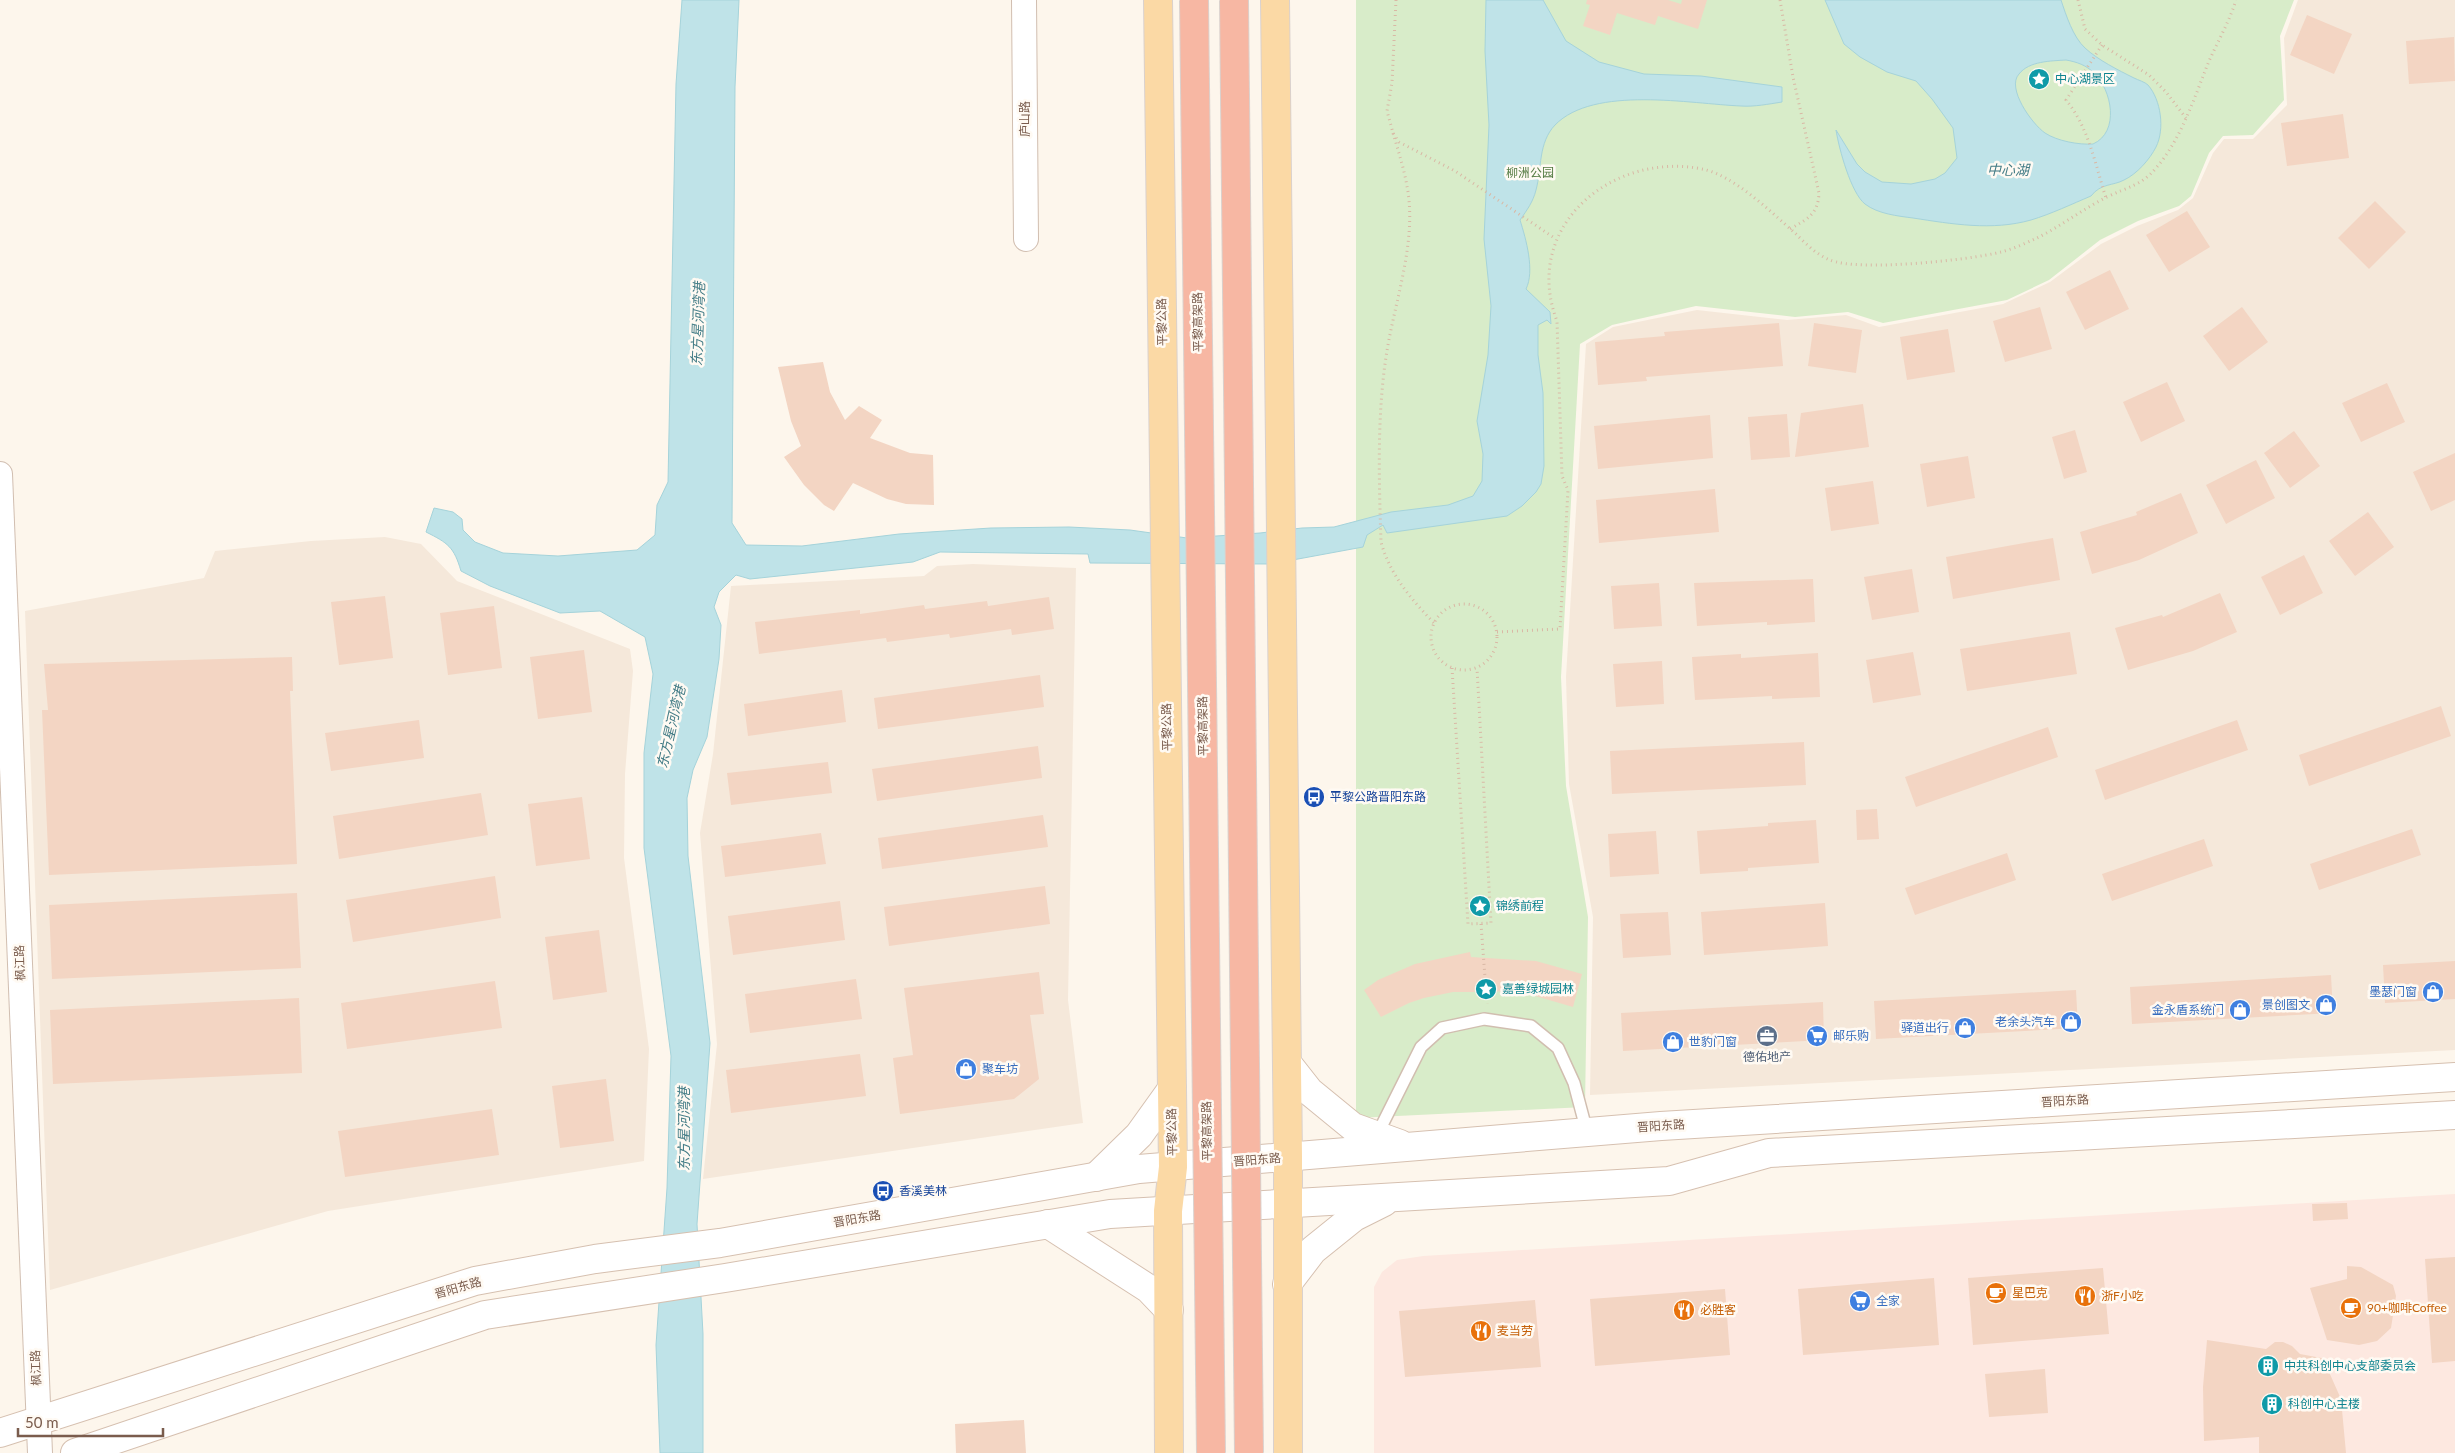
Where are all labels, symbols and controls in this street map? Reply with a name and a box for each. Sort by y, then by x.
place icon: 中心湖景区 [2027,67,2051,91]
place label: 中心湖景区 [2055,71,2115,86]
street label: 庐山路 [1017,101,1032,137]
water label: 中心湖 [1987,161,2031,178]
park label: 柳洲公园 [1506,165,1554,180]
water label: 东方星河湾港 [688,280,708,366]
street label: 平黎高架路 [1189,292,1206,352]
street label: 平黎公路 [1154,298,1169,346]
water label: 东方星河湾港 [653,682,689,770]
street label: 平黎高架路 [1194,696,1211,756]
street label: 平黎公路 [1159,703,1174,751]
bus stop icon: 平黎公路晋阳东路 [1302,785,1326,809]
place label: 平黎公路晋阳东路 [1330,789,1426,804]
place icon: 锦绣前程 [1468,894,1492,918]
place label: 锦绣前程 [1496,898,1544,913]
street label: 枫江路 [11,945,28,981]
place icon: 嘉善绿城园林 [1474,977,1498,1001]
shop icon: 墨瑟门窗 [2421,980,2445,1004]
place label: 嘉善绿城园林 [1502,981,1574,996]
place label: 墨瑟门窗 [2369,984,2417,999]
shop icon: 景创图文 [2314,993,2338,1017]
place label: 景创图文 [2262,997,2310,1012]
shop icon: 金永盾系统门 [2228,998,2252,1022]
place label: 金永盾系统门 [2152,1002,2224,1017]
shop icon: 老余头汽车 [2059,1010,2083,1034]
place label: 老余头汽车 [1995,1014,2055,1029]
shop icon: 驿道出行 [1953,1016,1977,1040]
place label: 驿道出行 [1901,1020,1949,1035]
office icon: 德佑地产 [1755,1024,1779,1048]
supermarket icon: 邮乐购 [1805,1024,1829,1048]
place label: 邮乐购 [1833,1028,1869,1043]
shop icon: 世豹门窗 [1661,1030,1685,1054]
place label: 世豹门窗 [1689,1034,1737,1049]
place label: 德佑地产 [1743,1049,1791,1064]
shop icon: 聚车坊 [954,1057,978,1081]
place label: 聚车坊 [982,1061,1018,1076]
water label: 东方星河湾港 [675,1085,692,1171]
street label: 晋阳东路 [2040,1091,2089,1110]
street label: 平黎高架路 [1198,1101,1215,1161]
street label: 平黎公路 [1164,1108,1179,1156]
street label: 晋阳东路 [1636,1116,1685,1135]
street label: 晋阳东路 [1232,1150,1282,1169]
bus stop icon: 香溪美林 [871,1179,895,1203]
place label: 香溪美林 [899,1183,947,1198]
street label: 晋阳东路 [832,1207,882,1230]
street label: 晋阳东路 [433,1274,483,1301]
cafe icon: 星巴克 [1984,1281,2008,1305]
restaurant icon: 浙F小吃 [2073,1284,2097,1308]
place label: 星巴克 [2012,1285,2048,1300]
place label: 浙F小吃 [2101,1288,2144,1303]
supermarket icon: 全家 [1848,1289,1872,1313]
place label: 全家 [1876,1293,1900,1308]
cafe icon: 90+咖啡Coffee [2339,1296,2363,1320]
restaurant icon: 必胜客 [1672,1298,1696,1322]
place label: 90+咖啡Coffee [2367,1300,2447,1315]
place label: 必胜客 [1700,1302,1736,1317]
restaurant icon: 麦当劳 [1469,1319,1493,1343]
place label: 麦当劳 [1497,1323,1533,1338]
street label: 枫江路 [27,1350,44,1386]
building icon: 中共科创中心支部委员会 [2256,1354,2280,1378]
place label: 中共科创中心支部委员会 [2284,1358,2416,1373]
building icon: 科创中心主楼 [2260,1392,2284,1416]
place label: 科创中心主楼 [2288,1396,2360,1411]
scale bar [18,1406,162,1438]
text: 50 m [25,1413,59,1431]

